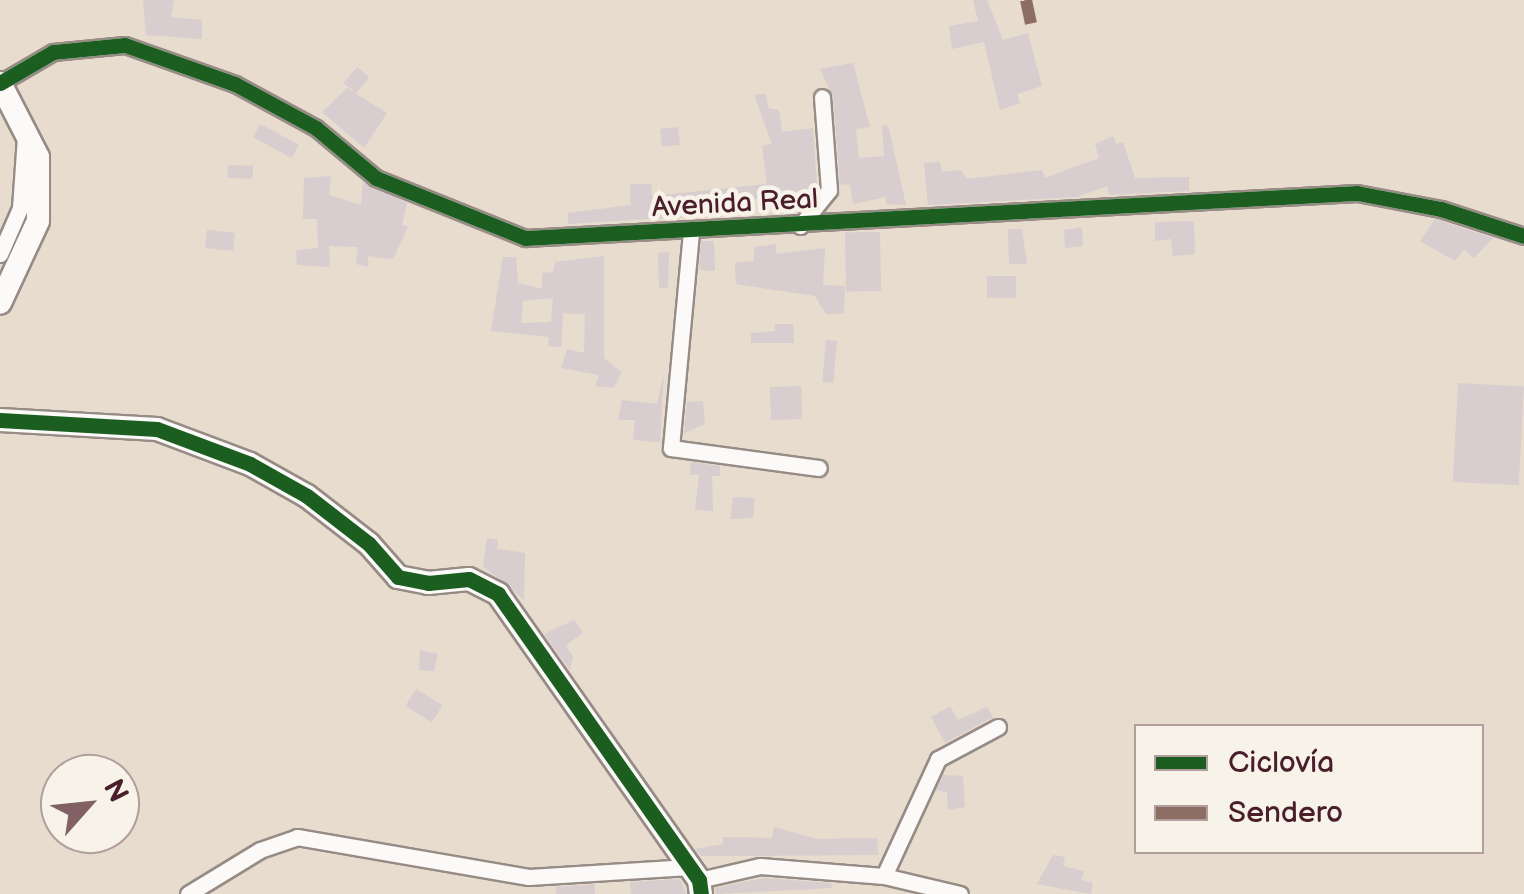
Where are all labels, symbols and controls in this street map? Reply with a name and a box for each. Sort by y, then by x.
street label: Avenida Real [651,183,819,225]
legend [1134,724,1484,854]
text: Ciclovía [1228,745,1334,781]
north arrow [40,754,140,854]
text: N [96,774,135,808]
text: Sendero [1228,795,1343,831]

